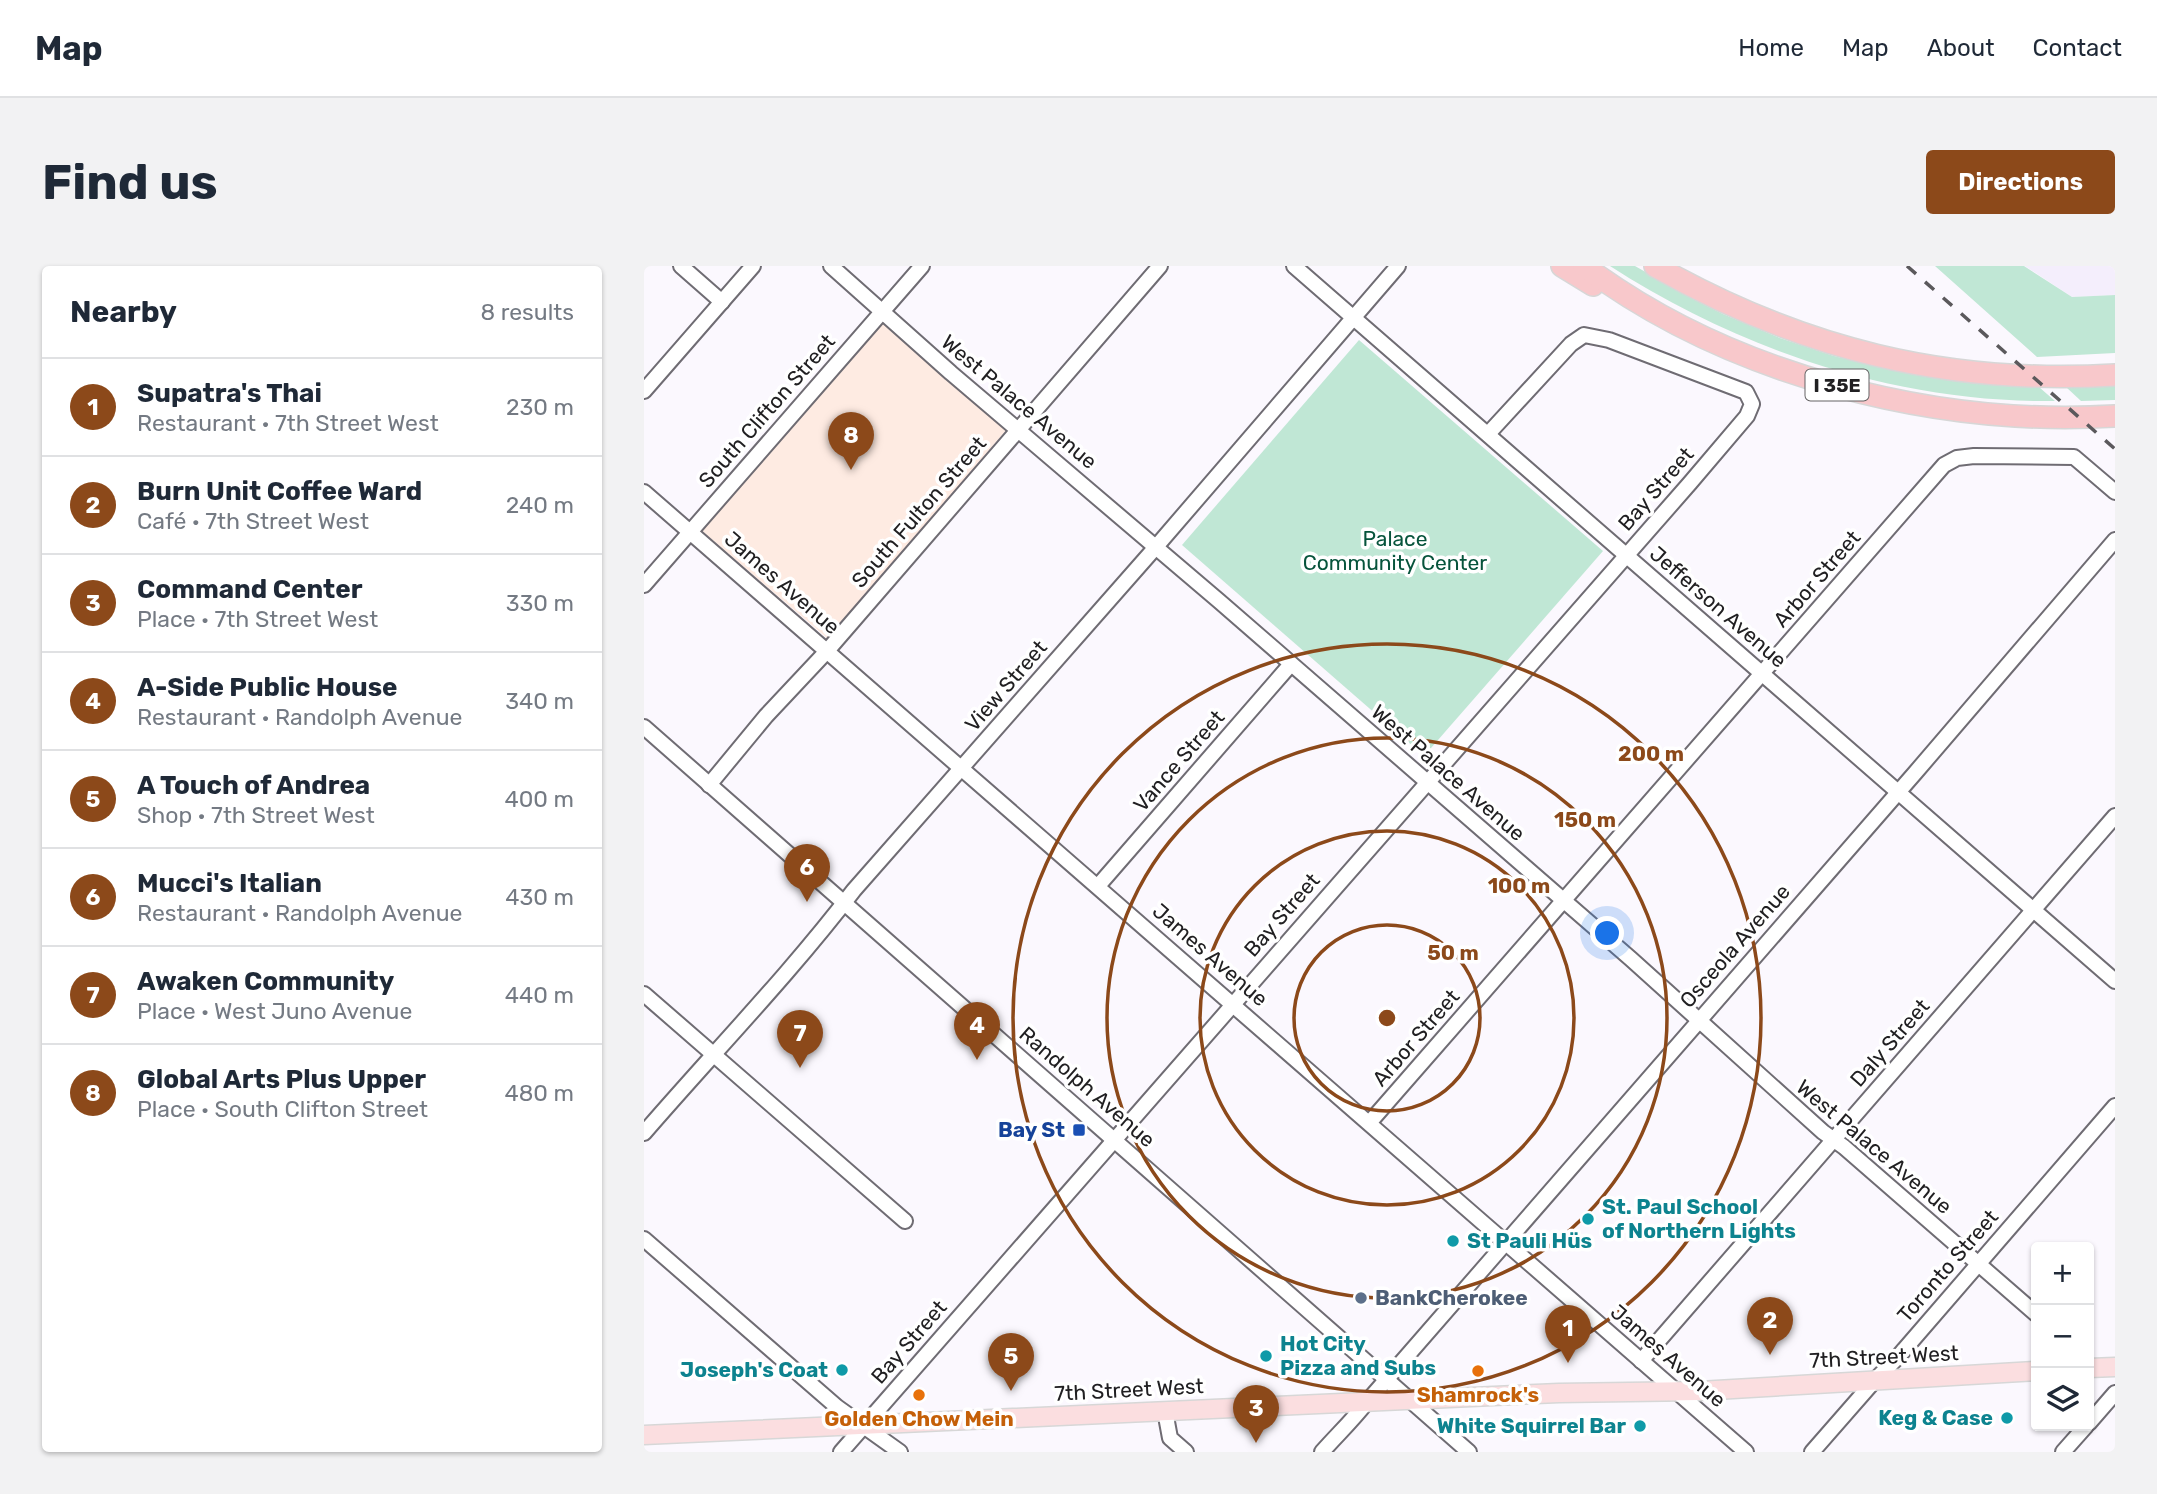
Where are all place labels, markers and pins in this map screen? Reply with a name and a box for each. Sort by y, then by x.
pin: 8 [828,412,874,470]
pin: 6 [784,844,830,902]
pin: 4 [954,1002,1000,1060]
centre of rings [1375,1006,1399,1030]
pin: 7 [777,1010,823,1068]
place label: Bay St [998,1117,1065,1142]
marker: Bay St [1071,1122,1087,1138]
place label: St. Paul School of Northern Lights [1602,1194,1796,1243]
marker: St. Paul School of Northern Lights [1580,1211,1596,1227]
place label: St Pauli Hüs [1467,1228,1592,1253]
marker: St Pauli Hüs [1445,1233,1461,1249]
place label: BankCherokee [1375,1285,1528,1310]
marker: BankCherokee [1353,1290,1369,1306]
pin: 2 [1747,1297,1793,1355]
pin: 1 [1545,1305,1591,1363]
place label: Hot City Pizza and Subs [1280,1331,1436,1380]
pin: 5 [988,1333,1034,1391]
marker: Hot City Pizza and Subs [1258,1348,1274,1364]
place label: Joseph's Coat [680,1357,828,1382]
marker: Joseph's Coat [834,1362,850,1378]
marker: Shamrock's [1470,1363,1486,1379]
place label: Shamrock's [1417,1382,1539,1407]
pin: 3 [1233,1385,1279,1443]
marker: Golden Chow Mein [911,1387,927,1403]
place label: Keg & Case [1878,1405,1993,1430]
place label: Golden Chow Mein [824,1406,1014,1431]
marker: Keg & Case [1999,1410,2015,1426]
place label: White Squirrel Bar [1437,1413,1626,1438]
marker: White Squirrel Bar [1632,1418,1648,1434]

